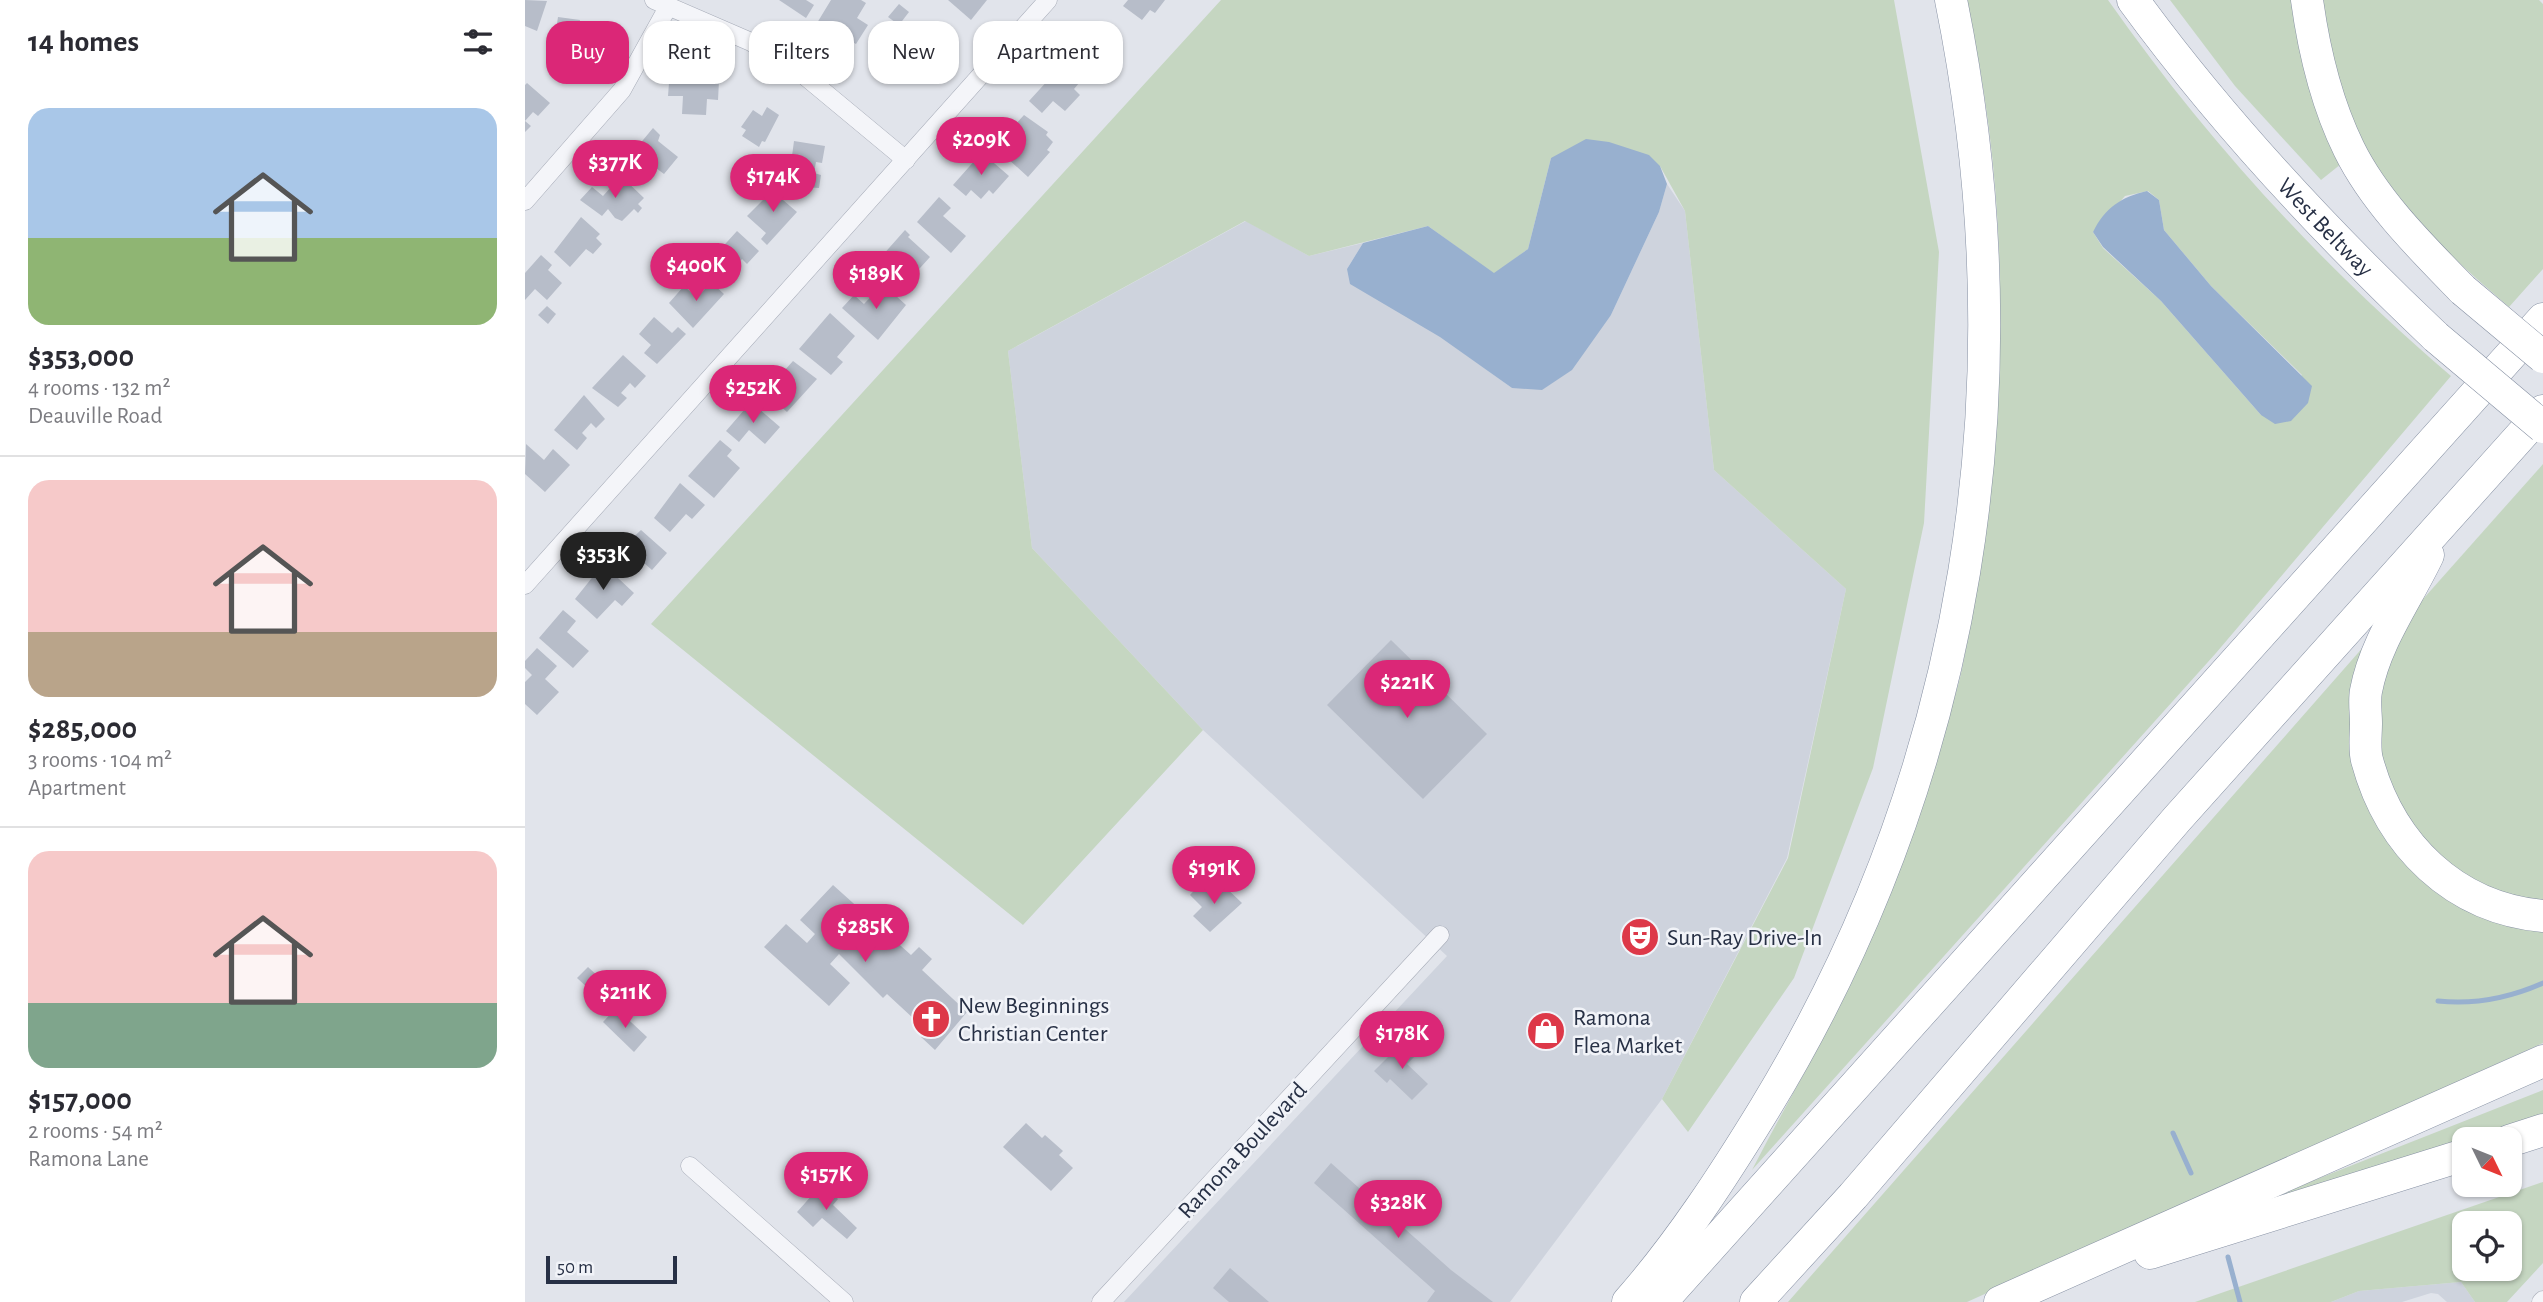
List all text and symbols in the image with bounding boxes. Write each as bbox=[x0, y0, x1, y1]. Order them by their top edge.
chip: Buy bbox=[546, 21, 629, 84]
chip: Rent bbox=[643, 21, 735, 84]
chip: Filters bbox=[749, 21, 854, 84]
chip: New bbox=[868, 21, 959, 84]
chip: Apartment bbox=[973, 21, 1123, 84]
icon: filters bbox=[459, 23, 497, 61]
text: 14 homes bbox=[28, 27, 139, 57]
pin: $209K bbox=[932, 118, 1030, 177]
text: $209K bbox=[952, 128, 1010, 151]
pin: $377K bbox=[566, 140, 664, 200]
text: $377K bbox=[588, 151, 642, 174]
icon: home bbox=[200, 154, 326, 280]
pin: $174K bbox=[724, 154, 822, 214]
text: $174K bbox=[746, 165, 800, 188]
street label: West Beltway bbox=[2273, 174, 2377, 282]
pin: $400K bbox=[647, 244, 745, 303]
pin: $189K bbox=[827, 252, 925, 311]
text: $400K bbox=[666, 254, 726, 277]
text: $189K bbox=[849, 262, 903, 285]
text: $353,000 bbox=[28, 342, 134, 372]
pin: $252K bbox=[704, 366, 802, 425]
text: $252K bbox=[725, 376, 781, 399]
text: 4 rooms · 132 m² bbox=[28, 377, 170, 400]
text: Deauville Road bbox=[28, 405, 162, 428]
icon: home bbox=[200, 526, 326, 652]
pin: $353K bbox=[554, 532, 652, 592]
text: $353K bbox=[576, 543, 630, 566]
pin: $221K bbox=[1358, 660, 1456, 720]
text: $221K bbox=[1380, 671, 1434, 694]
text: $285,000 bbox=[28, 714, 137, 744]
text: 3 rooms · 104 m² bbox=[28, 749, 172, 772]
text: Apartment bbox=[28, 777, 126, 800]
pin: $191K bbox=[1165, 846, 1263, 906]
text: $191K bbox=[1188, 857, 1240, 880]
icon: home bbox=[200, 897, 326, 1023]
pin: $285K bbox=[816, 904, 914, 964]
text: $285K bbox=[837, 915, 893, 938]
theatre icon: Sun-Ray Drive-In bbox=[1619, 916, 1661, 958]
place label: Sun-Ray Drive-In bbox=[1667, 926, 1822, 950]
pin: $211K bbox=[576, 970, 674, 1030]
text: $211K bbox=[599, 981, 651, 1004]
place label: New Beginnings Christian Center bbox=[958, 994, 1109, 1046]
church icon: New Beginnings Christian Center bbox=[910, 998, 952, 1040]
place label: Ramona Flea Market bbox=[1573, 1006, 1682, 1058]
shop icon: Ramona Flea Market bbox=[1525, 1010, 1567, 1052]
pin: $178K bbox=[1353, 1012, 1451, 1071]
text: $178K bbox=[1375, 1022, 1429, 1045]
street label: Ramona Boulevard bbox=[1174, 1078, 1312, 1223]
text: $157,000 bbox=[28, 1085, 132, 1115]
text: 2 rooms · 54 m² bbox=[28, 1120, 163, 1143]
north arrow bbox=[2452, 1127, 2522, 1197]
map controls bbox=[2452, 1127, 2522, 1281]
text: Ramona Lane bbox=[28, 1148, 149, 1171]
pin: $157K bbox=[777, 1152, 875, 1212]
text: $157K bbox=[800, 1163, 852, 1186]
pin: $328K bbox=[1349, 1180, 1447, 1240]
text: $328K bbox=[1370, 1191, 1426, 1214]
button: locate bbox=[2452, 1211, 2522, 1281]
scale bar bbox=[546, 1253, 677, 1285]
text: 50 m bbox=[557, 1258, 593, 1277]

